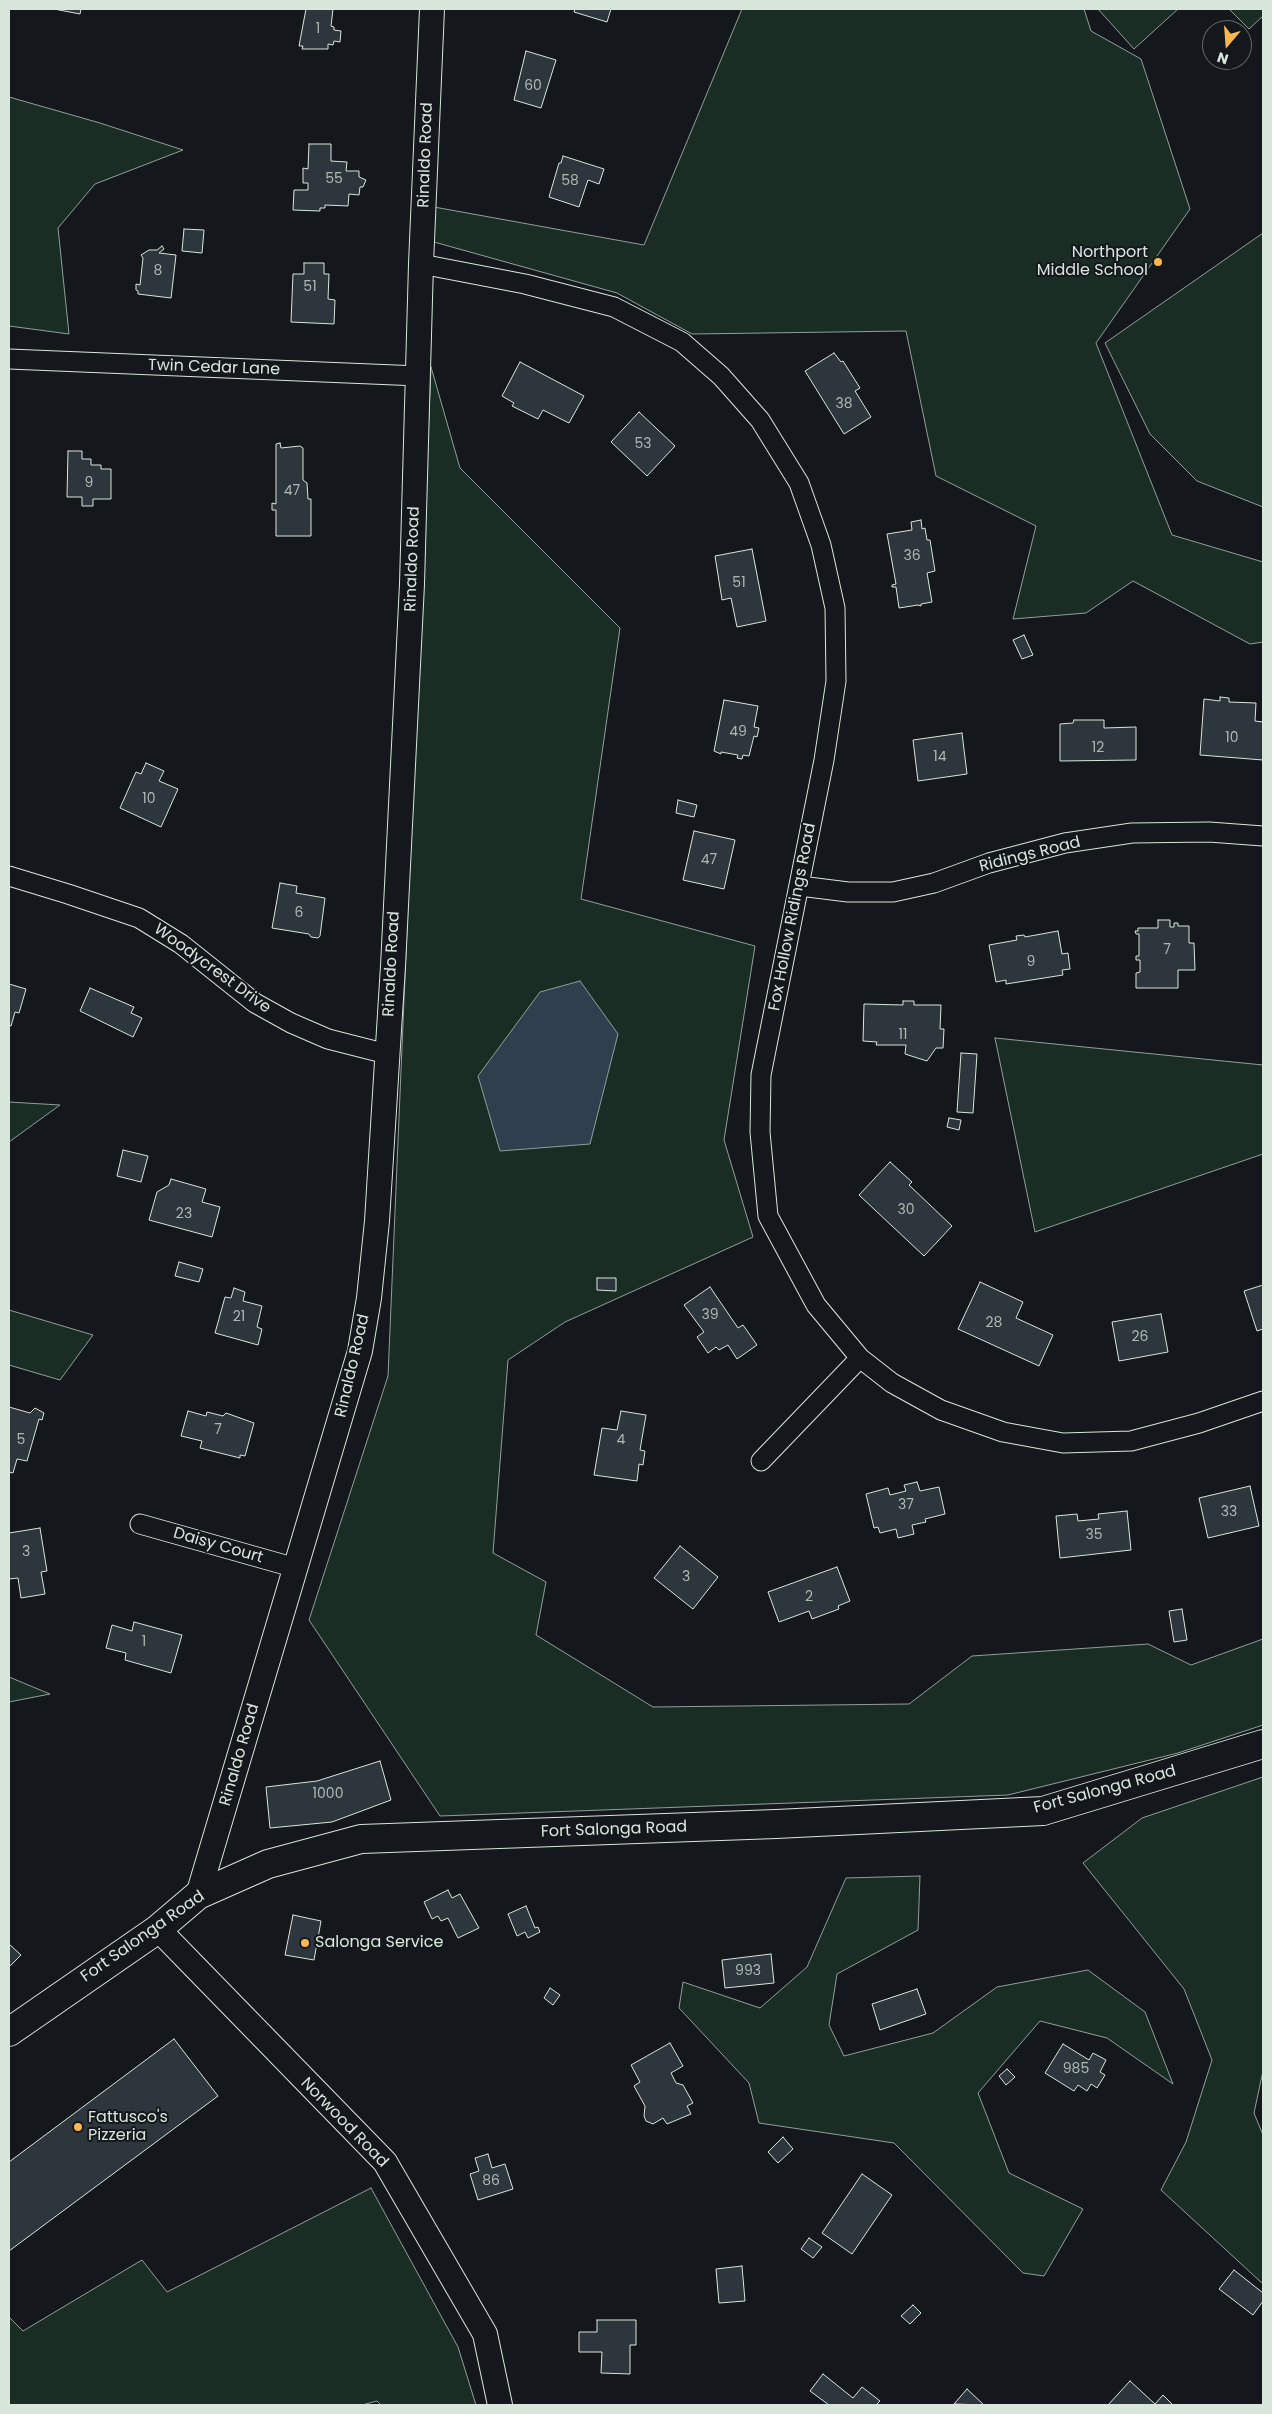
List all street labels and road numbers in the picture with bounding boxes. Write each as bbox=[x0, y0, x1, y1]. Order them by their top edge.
street label: Rinaldo Road bbox=[415, 102, 437, 208]
street label: Twin Cedar Lane bbox=[148, 356, 280, 380]
street label: Rinaldo Road bbox=[402, 506, 424, 612]
street label: Fox Hollow Ridings Road bbox=[765, 822, 821, 1012]
street label: Ridings Road bbox=[977, 833, 1083, 877]
street label: Rinaldo Road bbox=[380, 911, 404, 1017]
street label: Woodycrest Drive bbox=[150, 920, 274, 1018]
street label: Rinaldo Road bbox=[332, 1312, 374, 1420]
street label: Daisy Court bbox=[171, 1524, 265, 1568]
street label: Rinaldo Road bbox=[216, 1702, 264, 1808]
street label: Fort Salonga Road bbox=[1032, 1762, 1178, 1818]
street label: Fort Salonga Road bbox=[540, 1818, 688, 1842]
street label: Fort Salonga Road bbox=[77, 1887, 209, 1987]
street label: Norwood Road bbox=[296, 2074, 392, 2172]

